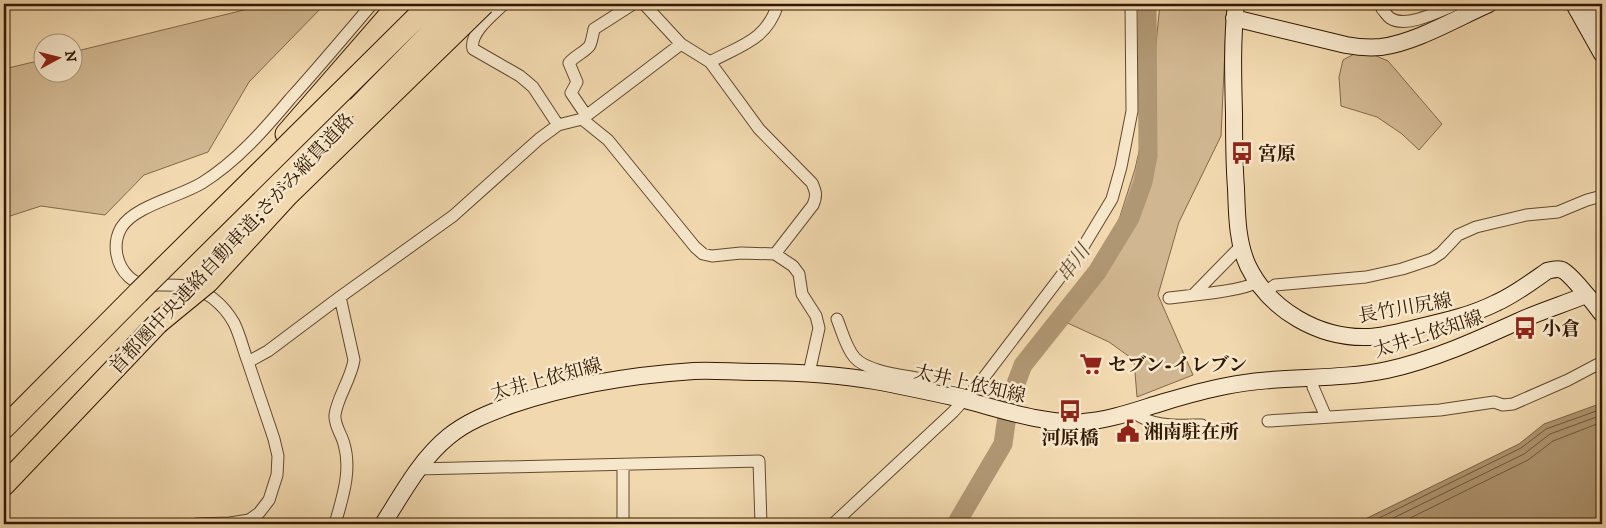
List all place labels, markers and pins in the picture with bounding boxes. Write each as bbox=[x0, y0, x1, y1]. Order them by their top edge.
bus stop icon: 宮原 bbox=[1229, 140, 1255, 166]
place label: 宮原 bbox=[1258, 143, 1296, 166]
bus stop icon: 小倉 bbox=[1512, 315, 1538, 341]
place label: 小倉 bbox=[1542, 318, 1580, 341]
supermarket icon: セブン-イレブン bbox=[1078, 351, 1104, 377]
place label: セブン-イレブン bbox=[1108, 354, 1247, 377]
bus stop icon: 河原橋 bbox=[1057, 398, 1083, 424]
public building icon: 湘南駐在所 bbox=[1115, 418, 1141, 444]
place label: 湘南駐在所 bbox=[1144, 421, 1239, 444]
place label: 河原橋 bbox=[1041, 427, 1099, 450]

